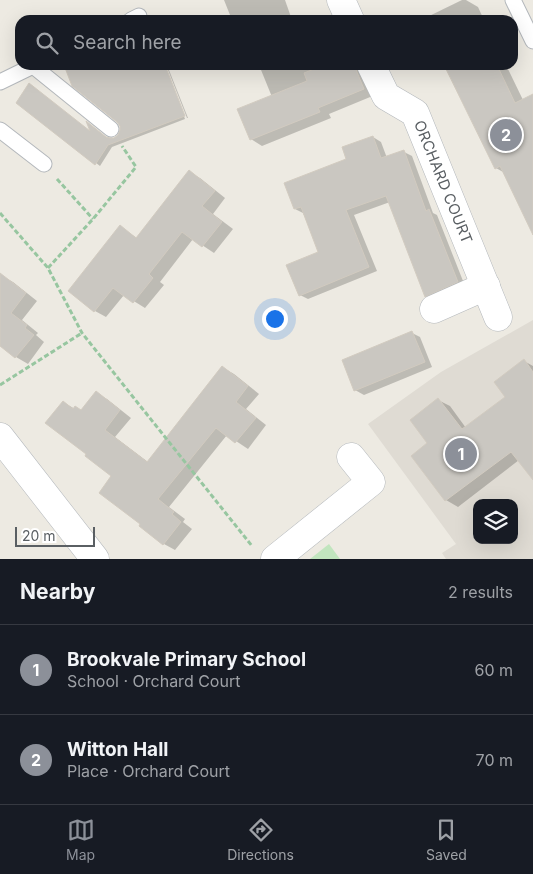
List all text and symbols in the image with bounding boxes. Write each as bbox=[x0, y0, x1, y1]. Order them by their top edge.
search box bbox=[15, 15, 518, 70]
icon: search bbox=[33, 29, 61, 57]
text: Search here bbox=[73, 31, 182, 54]
pin: 2 bbox=[490, 116, 522, 154]
street label: ORCHARD COURT bbox=[410, 117, 477, 246]
your location bbox=[262, 306, 288, 332]
pin: 1 bbox=[445, 435, 477, 473]
map controls bbox=[473, 499, 518, 544]
button: layers bbox=[473, 499, 518, 544]
scale bar bbox=[15, 524, 95, 547]
text: 20 m bbox=[22, 527, 56, 544]
text: Nearby bbox=[20, 579, 95, 604]
text: 2 results bbox=[448, 582, 513, 602]
text: Brookvale Primary School bbox=[67, 648, 306, 671]
text: 1 bbox=[33, 660, 39, 680]
text: 60 m bbox=[474, 660, 513, 680]
text: School · Orchard Court bbox=[67, 671, 240, 691]
text: Witton Hall bbox=[67, 738, 168, 761]
text: 2 bbox=[31, 750, 41, 770]
text: 70 m bbox=[476, 750, 513, 770]
text: Place · Orchard Court bbox=[67, 761, 230, 781]
tab: Map bbox=[66, 816, 95, 863]
tab: Directions bbox=[227, 816, 294, 863]
tab: Saved bbox=[426, 816, 467, 863]

